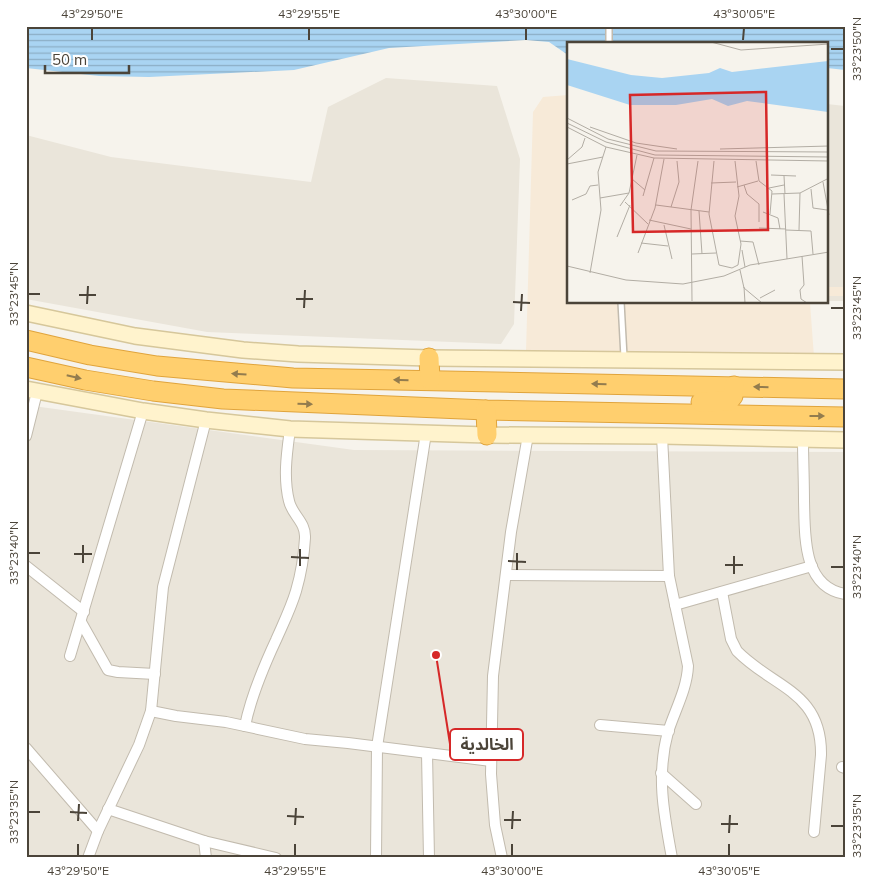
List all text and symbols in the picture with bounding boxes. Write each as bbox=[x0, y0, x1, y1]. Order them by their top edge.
text: 43°29'50"E bbox=[61, 6, 123, 21]
text: 43°29'55"E bbox=[278, 6, 340, 21]
text: 43°30'00"E bbox=[495, 6, 557, 21]
text: 43°30'05"E bbox=[713, 6, 775, 21]
text: 33°23'50"N bbox=[849, 17, 864, 81]
scale bar bbox=[45, 42, 129, 74]
inset map bbox=[567, 42, 828, 304]
text: 50 m bbox=[52, 50, 87, 69]
text: 33°23'45"N bbox=[6, 262, 21, 326]
text: 33°23'45"N bbox=[849, 276, 864, 340]
one-way arrow bbox=[230, 370, 246, 378]
one-way arrow bbox=[66, 373, 81, 381]
one-way arrow bbox=[393, 376, 409, 384]
one-way arrow bbox=[590, 379, 606, 387]
one-way arrow bbox=[753, 383, 769, 391]
one-way arrow bbox=[297, 400, 313, 408]
one-way arrow bbox=[809, 413, 825, 421]
text: 33°23'40"N bbox=[6, 521, 21, 585]
text: 33°23'40"N bbox=[849, 535, 864, 599]
callout: الخالدية bbox=[450, 729, 523, 760]
text: الخالدية bbox=[460, 734, 514, 754]
text: 33°23'35"N bbox=[6, 780, 21, 844]
text: 33°23'35"N bbox=[849, 794, 864, 858]
text: 43°29'50"E bbox=[47, 863, 109, 878]
text: 43°29'55"E bbox=[264, 863, 326, 878]
text: 43°30'00"E bbox=[481, 863, 543, 878]
text: 43°30'05"E bbox=[698, 863, 760, 878]

